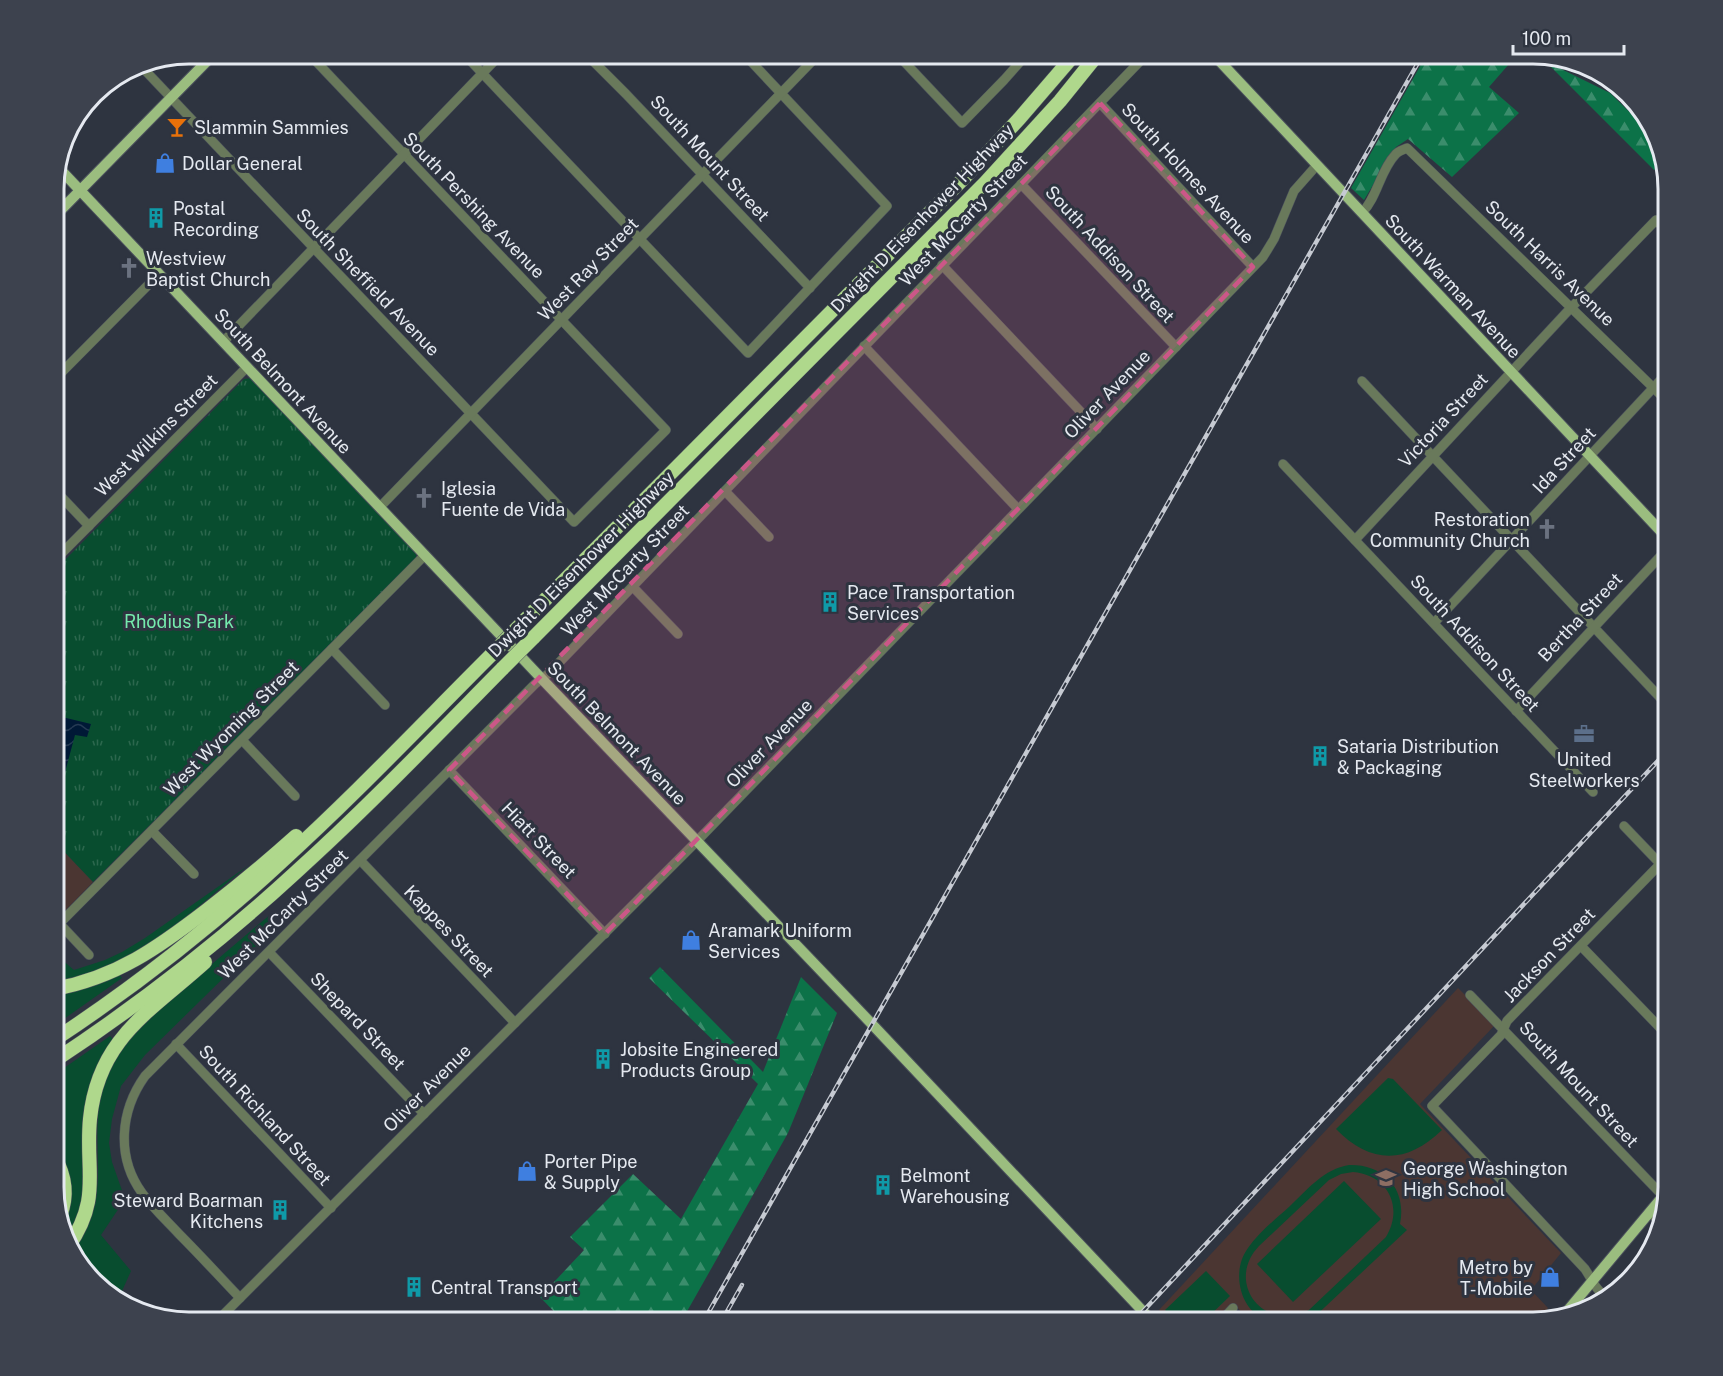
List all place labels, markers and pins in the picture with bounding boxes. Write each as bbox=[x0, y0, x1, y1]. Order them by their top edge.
bar icon: Slammin Sammies bbox=[165, 115, 189, 139]
place label: Slammin Sammies bbox=[194, 117, 349, 138]
shop icon: Dollar General bbox=[153, 151, 177, 175]
place label: Dollar General bbox=[182, 153, 303, 174]
place label: Postal Recording bbox=[173, 198, 259, 240]
building icon: Postal Recording bbox=[144, 206, 168, 230]
place label: Westview Baptist Church bbox=[146, 248, 270, 290]
church icon: Westview Baptist Church bbox=[117, 256, 141, 280]
place label: Iglesia Fuente de Vida bbox=[441, 478, 565, 520]
church icon: Iglesia Fuente de Vida bbox=[412, 486, 436, 510]
place label: Restoration Community Church bbox=[1370, 509, 1530, 551]
church icon: Restoration Community Church bbox=[1535, 517, 1559, 541]
place label: Pace Transportation Services bbox=[847, 582, 1015, 624]
building icon: Pace Transportation Services bbox=[818, 590, 842, 614]
office icon: United Steelworkers bbox=[1572, 722, 1596, 746]
place label: Sataria Distribution & Packaging bbox=[1337, 736, 1499, 778]
building icon: Sataria Distribution & Packaging bbox=[1308, 744, 1332, 768]
place label: United Steelworkers bbox=[1529, 749, 1640, 791]
place label: Aramark Uniform Services bbox=[708, 920, 852, 962]
shop icon: Aramark Uniform Services bbox=[679, 928, 703, 952]
place label: Jobsite Engineered Products Group bbox=[620, 1039, 778, 1081]
building icon: Jobsite Engineered Products Group bbox=[591, 1047, 615, 1071]
place label: Porter Pipe & Supply bbox=[544, 1151, 638, 1193]
place label: George Washington High School bbox=[1403, 1158, 1568, 1200]
shop icon: Porter Pipe & Supply bbox=[515, 1159, 539, 1183]
place label: Belmont Warehousing bbox=[900, 1165, 1010, 1207]
school or university icon: George Washington High School bbox=[1374, 1166, 1398, 1190]
building icon: Belmont Warehousing bbox=[871, 1173, 895, 1197]
place label: Steward Boarman Kitchens bbox=[114, 1190, 263, 1232]
building icon: Steward Boarman Kitchens bbox=[268, 1198, 292, 1222]
place label: Metro by T-Mobile bbox=[1459, 1257, 1533, 1299]
shop icon: Metro by T-Mobile bbox=[1538, 1265, 1562, 1289]
building icon: Central Transport bbox=[402, 1275, 426, 1299]
place label: Central Transport bbox=[431, 1277, 578, 1298]

